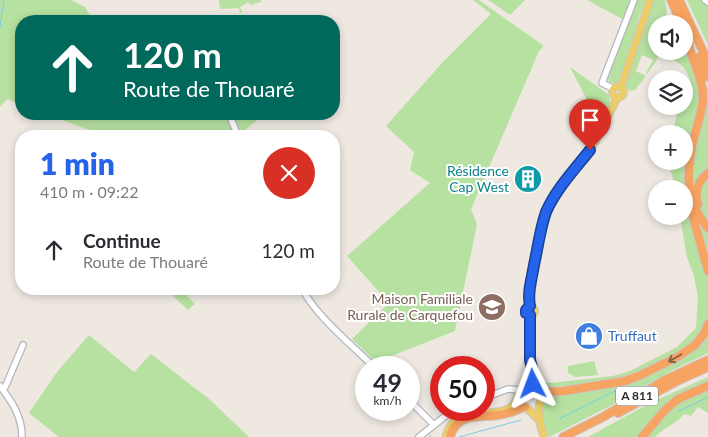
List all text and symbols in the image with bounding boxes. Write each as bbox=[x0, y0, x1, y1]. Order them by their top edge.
map controls bbox=[648, 15, 693, 225]
button: sound bbox=[648, 15, 693, 60]
text: 120 m bbox=[123, 33, 222, 75]
icon: ahead bbox=[40, 35, 105, 100]
button: layers bbox=[648, 70, 693, 115]
text: Route de Thouaré bbox=[123, 75, 295, 102]
pin bbox=[569, 99, 611, 150]
icon: arrive bbox=[576, 106, 604, 134]
button: + bbox=[648, 125, 693, 170]
text: 1 min bbox=[40, 145, 115, 181]
button: close bbox=[263, 147, 315, 199]
place label: Résidence Cap West bbox=[447, 162, 509, 195]
building icon: Résidence Cap West bbox=[513, 164, 543, 194]
button: − bbox=[648, 180, 693, 225]
text: 410 m · 09:22 bbox=[40, 182, 139, 201]
text: Continue bbox=[83, 229, 161, 252]
icon: ahead bbox=[40, 236, 68, 264]
text: 120 m bbox=[261, 239, 315, 262]
text: Route de Thouaré bbox=[83, 252, 208, 271]
place label: Maison Familiale Rurale de Carquefou bbox=[347, 290, 473, 323]
school or university icon: Maison Familiale Rurale de Carquefou bbox=[477, 292, 507, 322]
shop icon: Truffaut bbox=[574, 321, 604, 351]
place label: Truffaut bbox=[608, 327, 657, 344]
one-way arrow bbox=[667, 353, 682, 363]
speed limit sign: 50 bbox=[430, 356, 495, 421]
position arrow bbox=[506, 357, 558, 409]
text: 49 bbox=[373, 367, 402, 397]
road number: A 811 bbox=[616, 386, 658, 406]
text: km/h bbox=[373, 393, 402, 408]

